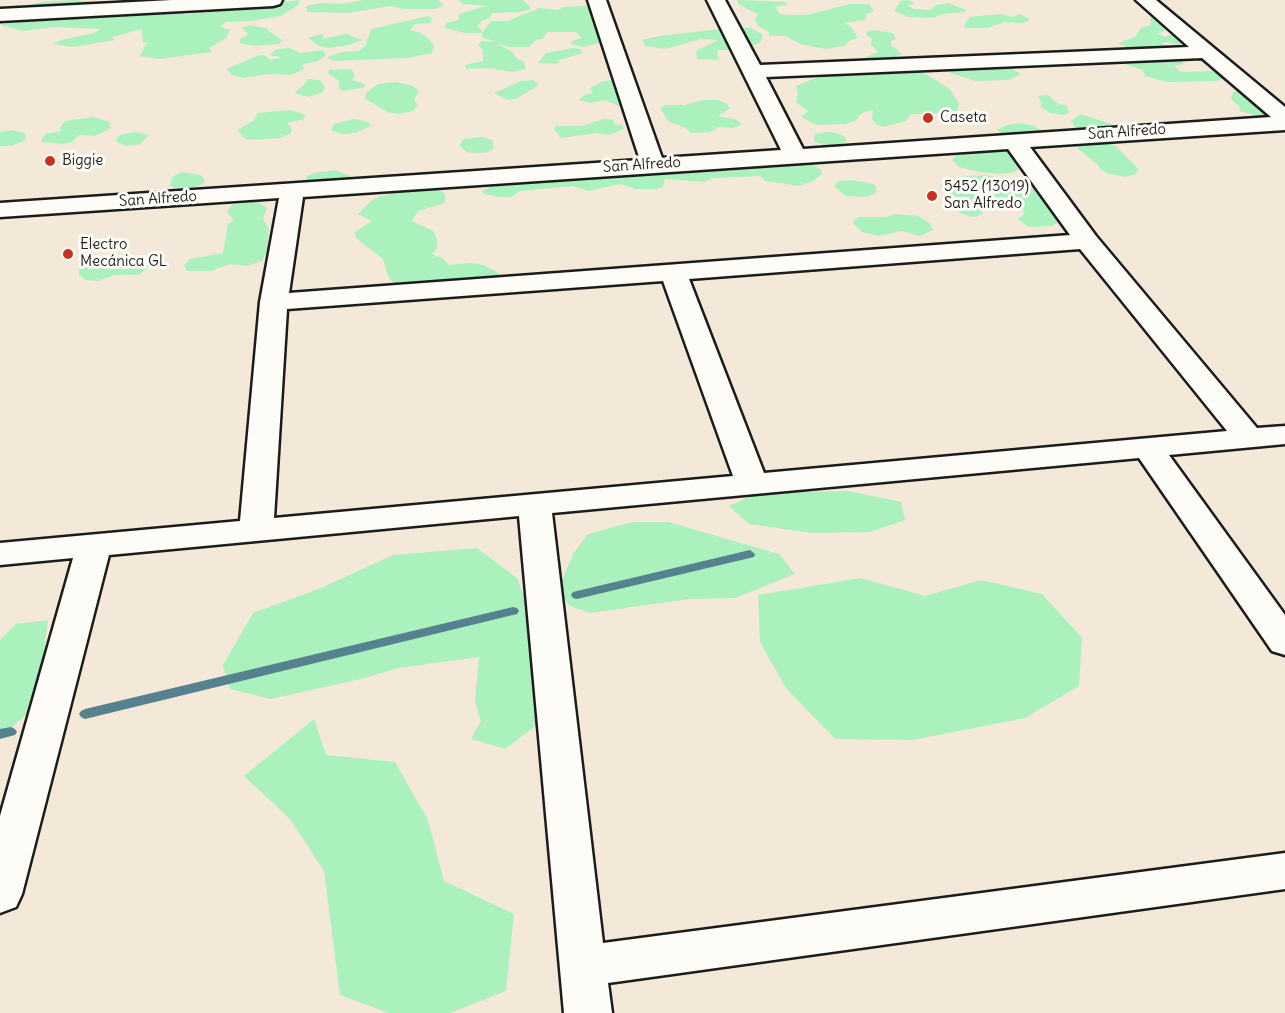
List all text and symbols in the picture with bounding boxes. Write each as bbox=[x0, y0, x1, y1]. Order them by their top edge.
place label: Caseta bbox=[940, 109, 987, 127]
marker: Caseta bbox=[921, 111, 935, 125]
street label: San Alfredo bbox=[1087, 120, 1167, 144]
place label: Biggie bbox=[62, 152, 103, 170]
street label: San Alfredo bbox=[602, 153, 682, 177]
marker: Biggie bbox=[43, 154, 57, 168]
place label: 5452 (13019) San Alfredo bbox=[944, 178, 1029, 213]
street label: San Alfredo bbox=[118, 187, 198, 211]
marker: 5452 (13019) San Alfredo bbox=[925, 189, 939, 203]
place label: Electro Mecánica GL bbox=[80, 236, 167, 271]
marker: Electro Mecánica GL bbox=[61, 247, 75, 261]

